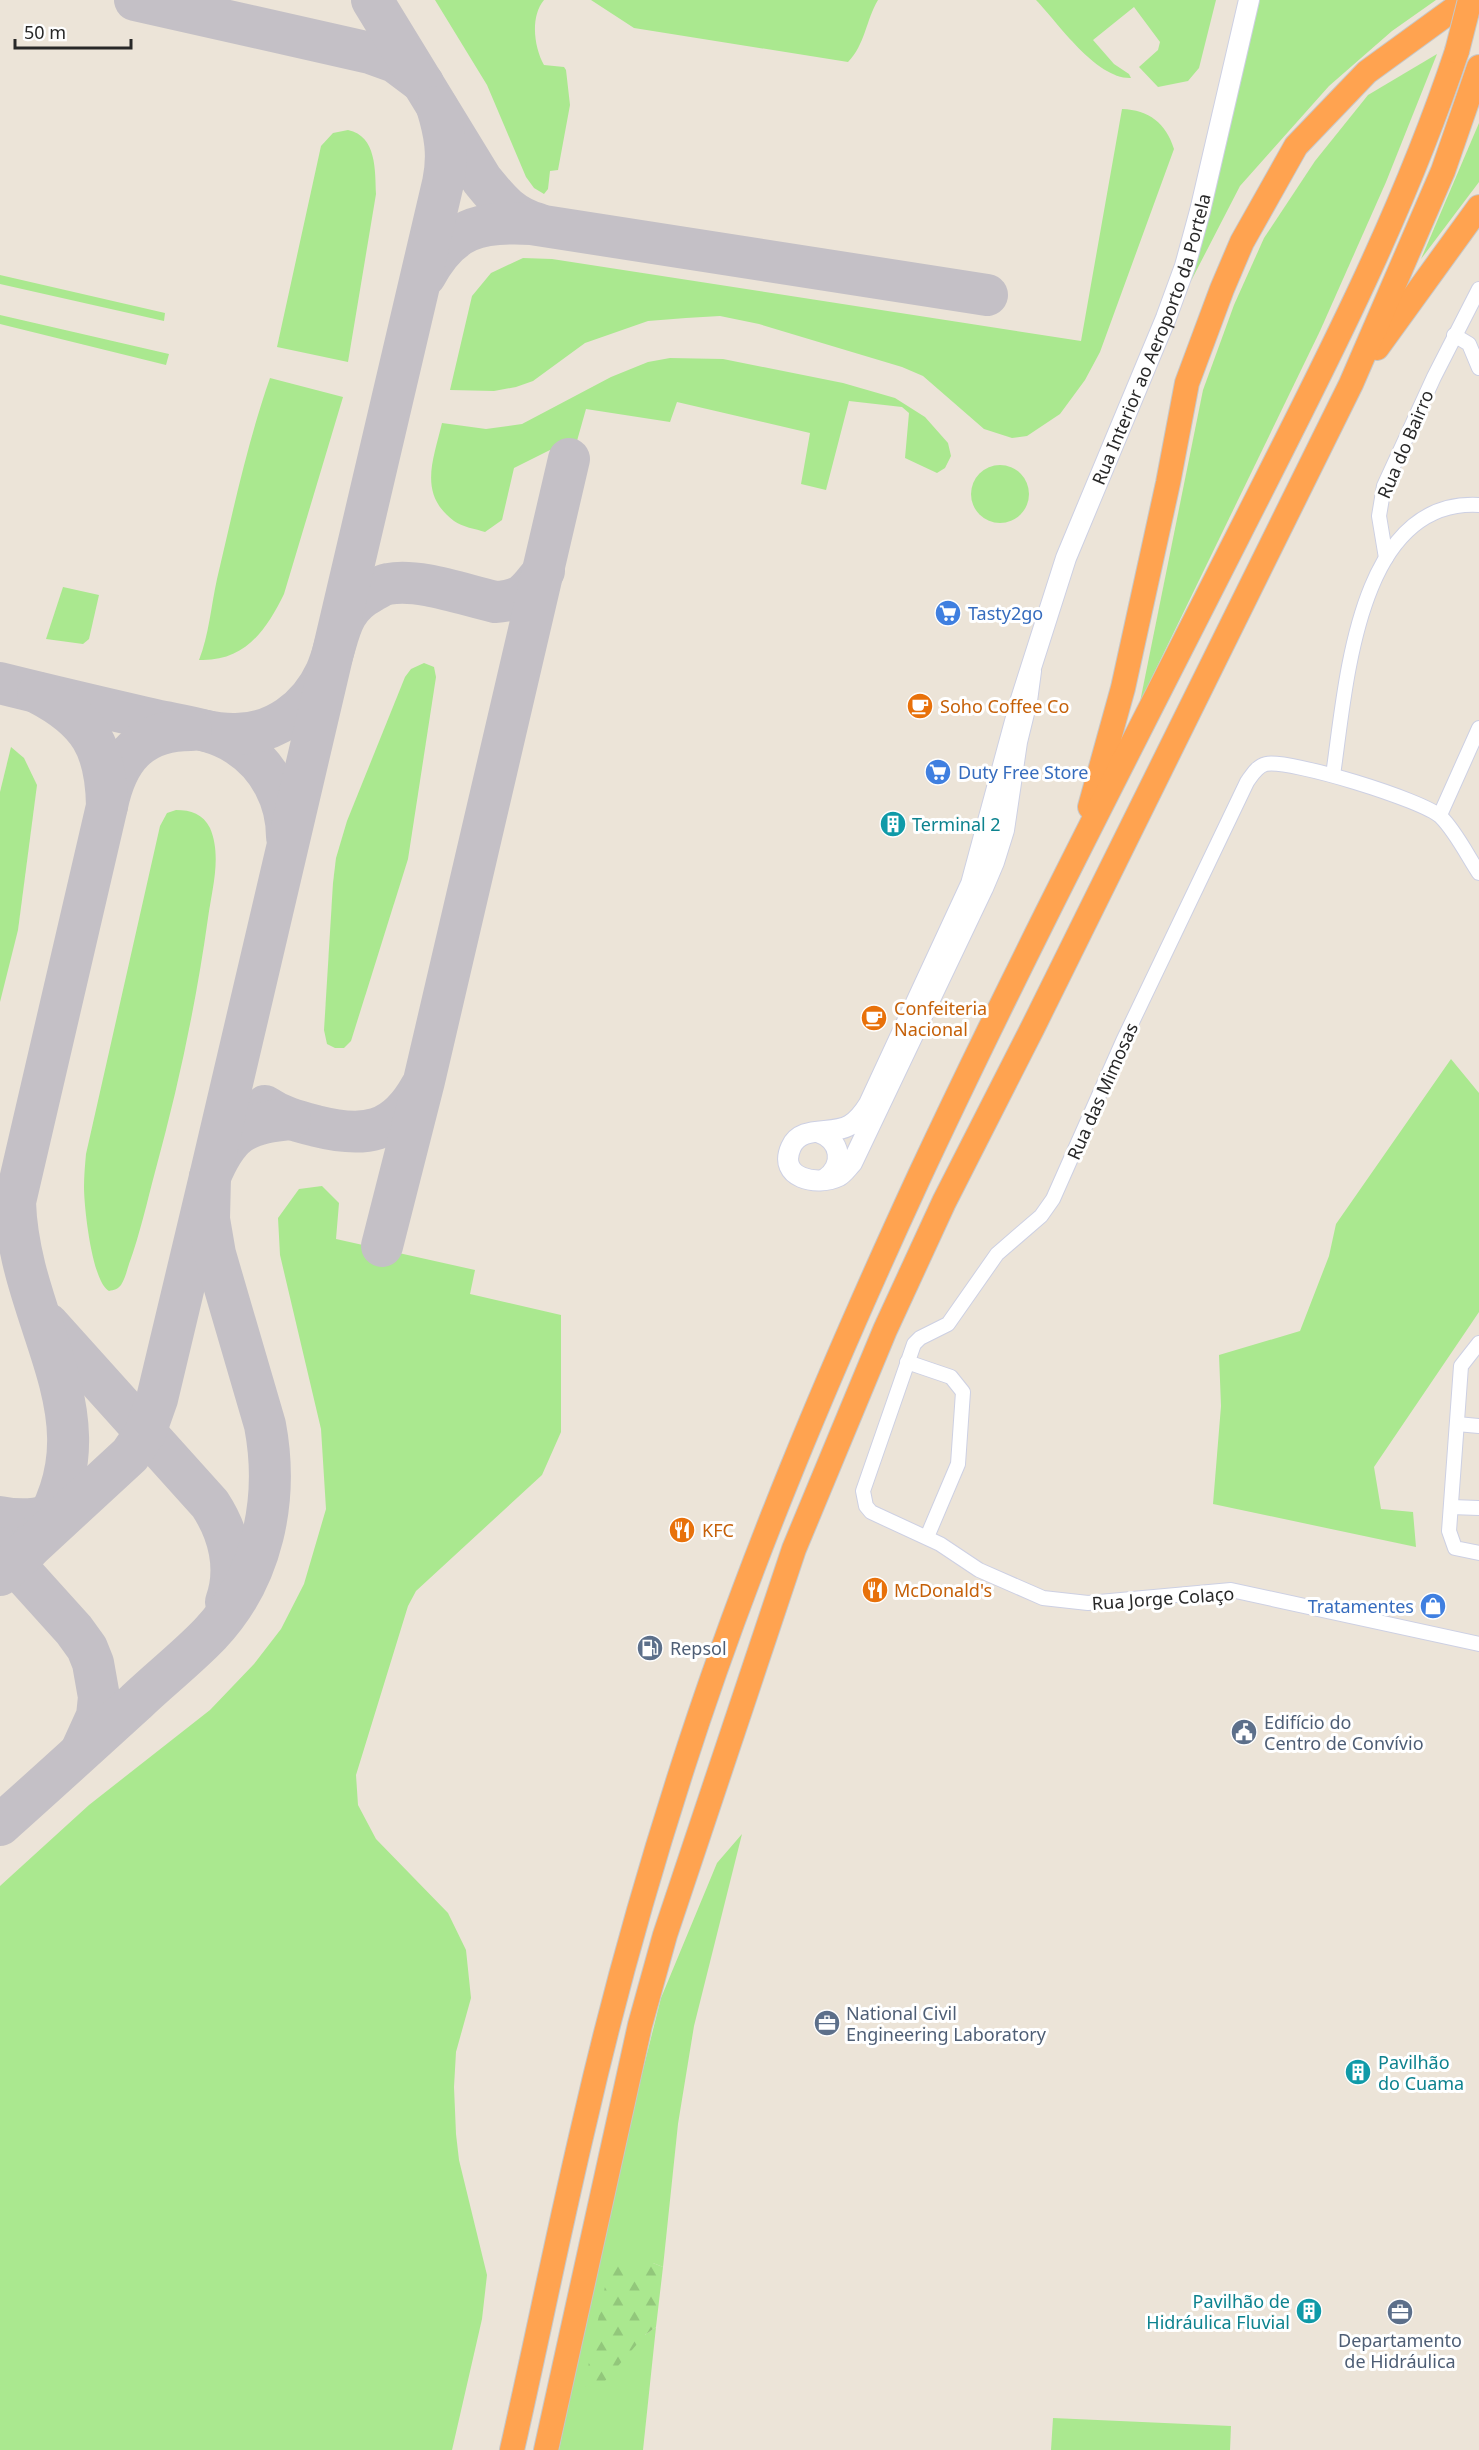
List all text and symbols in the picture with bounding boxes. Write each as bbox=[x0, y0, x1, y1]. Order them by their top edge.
scale bar bbox=[15, 12, 130, 50]
text: 50 m bbox=[24, 20, 66, 44]
street label: Rua Interior ao Aeroporto da Portela bbox=[1086, 191, 1216, 488]
street label: Rua do Bairro bbox=[1371, 386, 1439, 502]
supermarket icon: Tasty2go bbox=[933, 598, 963, 628]
place label: Tasty2go bbox=[968, 601, 1043, 625]
cafe icon: Soho Coffee Co bbox=[905, 691, 935, 721]
place label: Soho Coffee Co bbox=[940, 694, 1069, 718]
supermarket icon: Duty Free Store bbox=[923, 757, 953, 787]
place label: Duty Free Store bbox=[958, 760, 1089, 784]
building icon: Terminal 2 bbox=[878, 809, 908, 839]
place label: Terminal 2 bbox=[912, 812, 1001, 836]
place label: Confeiteria Nacional bbox=[894, 996, 987, 1041]
cafe icon: Confeiteria Nacional bbox=[859, 1003, 889, 1033]
street label: Rua das Mimosas bbox=[1061, 1019, 1143, 1163]
restaurant icon: KFC bbox=[667, 1515, 697, 1545]
place label: KFC bbox=[702, 1518, 734, 1542]
restaurant icon: McDonald's bbox=[860, 1575, 890, 1605]
place label: McDonald's bbox=[894, 1578, 992, 1602]
street label: Rua Jorge Colaço bbox=[1091, 1581, 1235, 1615]
shop icon: Tratamentes bbox=[1418, 1591, 1448, 1621]
place label: Tratamentes bbox=[1308, 1594, 1414, 1618]
fuel station icon: Repsol bbox=[635, 1633, 665, 1663]
place label: Repsol bbox=[670, 1636, 727, 1660]
place label: Edifício do Centro de Convívio bbox=[1264, 1710, 1424, 1755]
public building icon: Edifício do Centro de Convívio bbox=[1229, 1717, 1259, 1747]
place label: National Civil Engineering Laboratory bbox=[846, 2001, 1047, 2046]
office icon: National Civil Engineering Laboratory bbox=[812, 2008, 842, 2038]
place label: Pavilhão do Cuama bbox=[1378, 2050, 1464, 2095]
building icon: Pavilhão do Cuama bbox=[1343, 2057, 1373, 2087]
place label: Pavilhão de Hidráulica Fluvial bbox=[1146, 2289, 1290, 2334]
building icon: Pavilhão de Hidráulica Fluvial bbox=[1294, 2296, 1324, 2326]
office icon: Departamento de Hidráulica bbox=[1385, 2297, 1415, 2327]
place label: Departamento de Hidráulica bbox=[1338, 2328, 1462, 2373]

